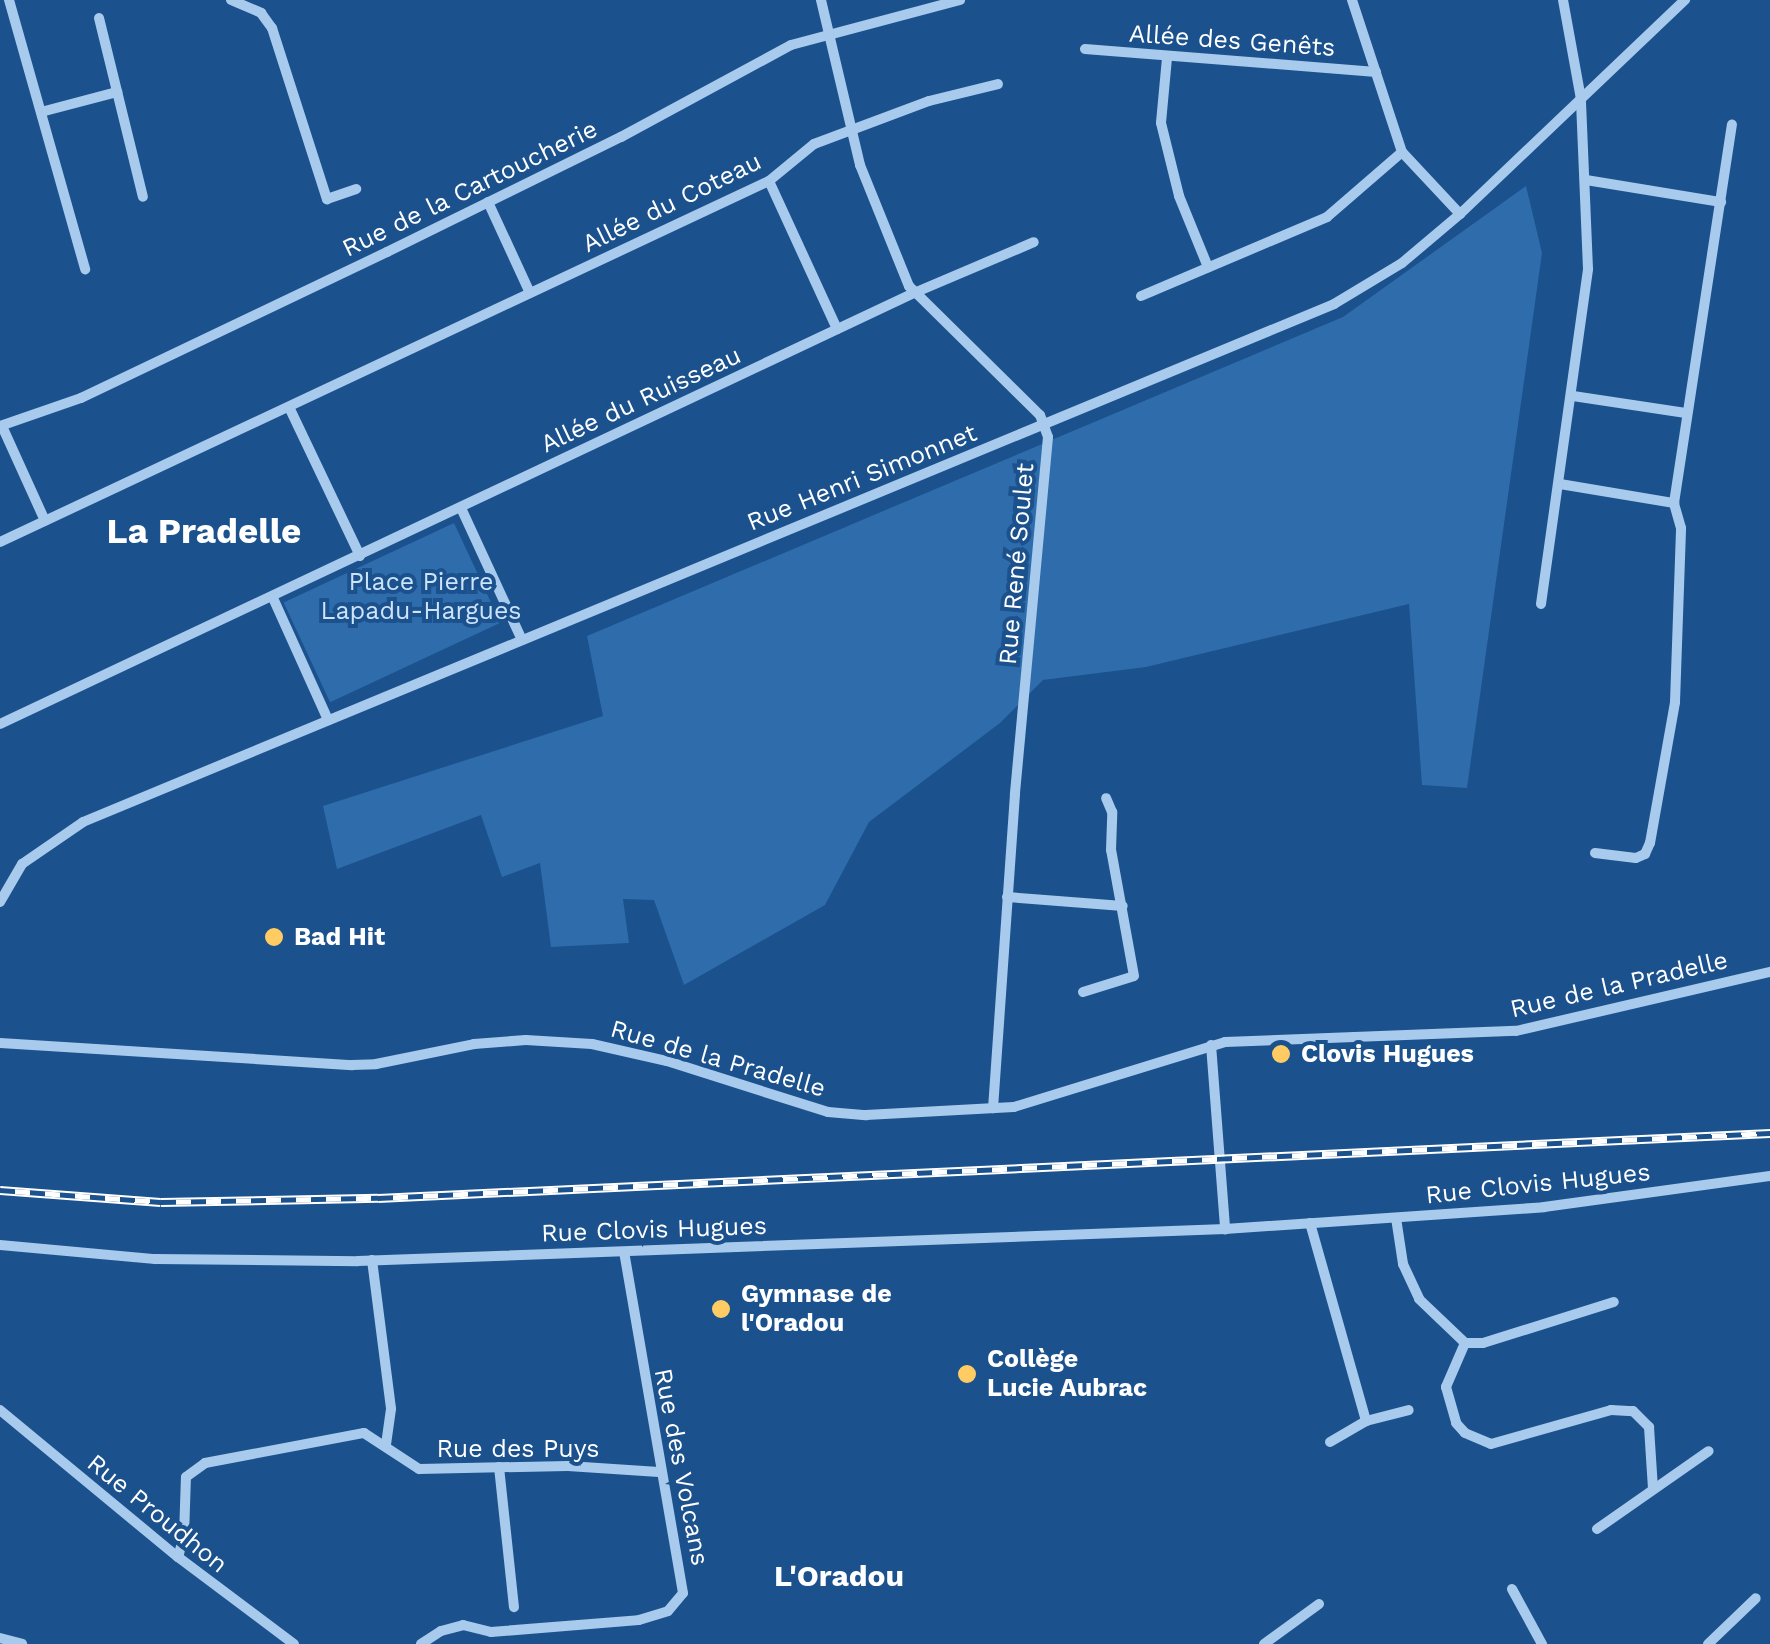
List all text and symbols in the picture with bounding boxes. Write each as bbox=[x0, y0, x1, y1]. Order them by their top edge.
street label: Allée des Genêts bbox=[1128, 19, 1336, 63]
street label: Rue de la Cartoucherie bbox=[337, 114, 603, 264]
street label: Allée du Coteau bbox=[578, 147, 766, 259]
street label: Allée du Ruisseau bbox=[536, 340, 746, 460]
street label: Rue Henri Simonnet bbox=[743, 418, 981, 538]
street label: Rue René Soulet bbox=[993, 462, 1041, 666]
district label: La Pradelle bbox=[106, 510, 302, 552]
park label: Place Pierre Lapadu-Hargues bbox=[320, 568, 522, 627]
place label: Bad Hit bbox=[294, 922, 385, 952]
marker: Bad Hit bbox=[263, 926, 285, 948]
street label: Rue de la Pradelle bbox=[1507, 945, 1731, 1025]
street label: Rue de la Pradelle bbox=[607, 1014, 829, 1104]
place label: Clovis Hugues bbox=[1301, 1039, 1474, 1069]
marker: Clovis Hugues bbox=[1270, 1043, 1292, 1065]
street label: Rue Clovis Hugues bbox=[1424, 1157, 1652, 1211]
street label: Rue Clovis Hugues bbox=[541, 1211, 767, 1249]
place label: Gymnase de l'Oradou bbox=[741, 1280, 892, 1339]
marker: Gymnase de l'Oradou bbox=[710, 1298, 732, 1320]
place label: Collège Lucie Aubrac bbox=[987, 1345, 1148, 1404]
marker: Collège Lucie Aubrac bbox=[956, 1363, 978, 1385]
street label: Rue des Volcans bbox=[647, 1365, 715, 1569]
street label: Rue des Puys bbox=[437, 1434, 599, 1464]
street label: Rue Proudhon bbox=[81, 1448, 233, 1580]
district label: L'Oradou bbox=[774, 1558, 904, 1594]

